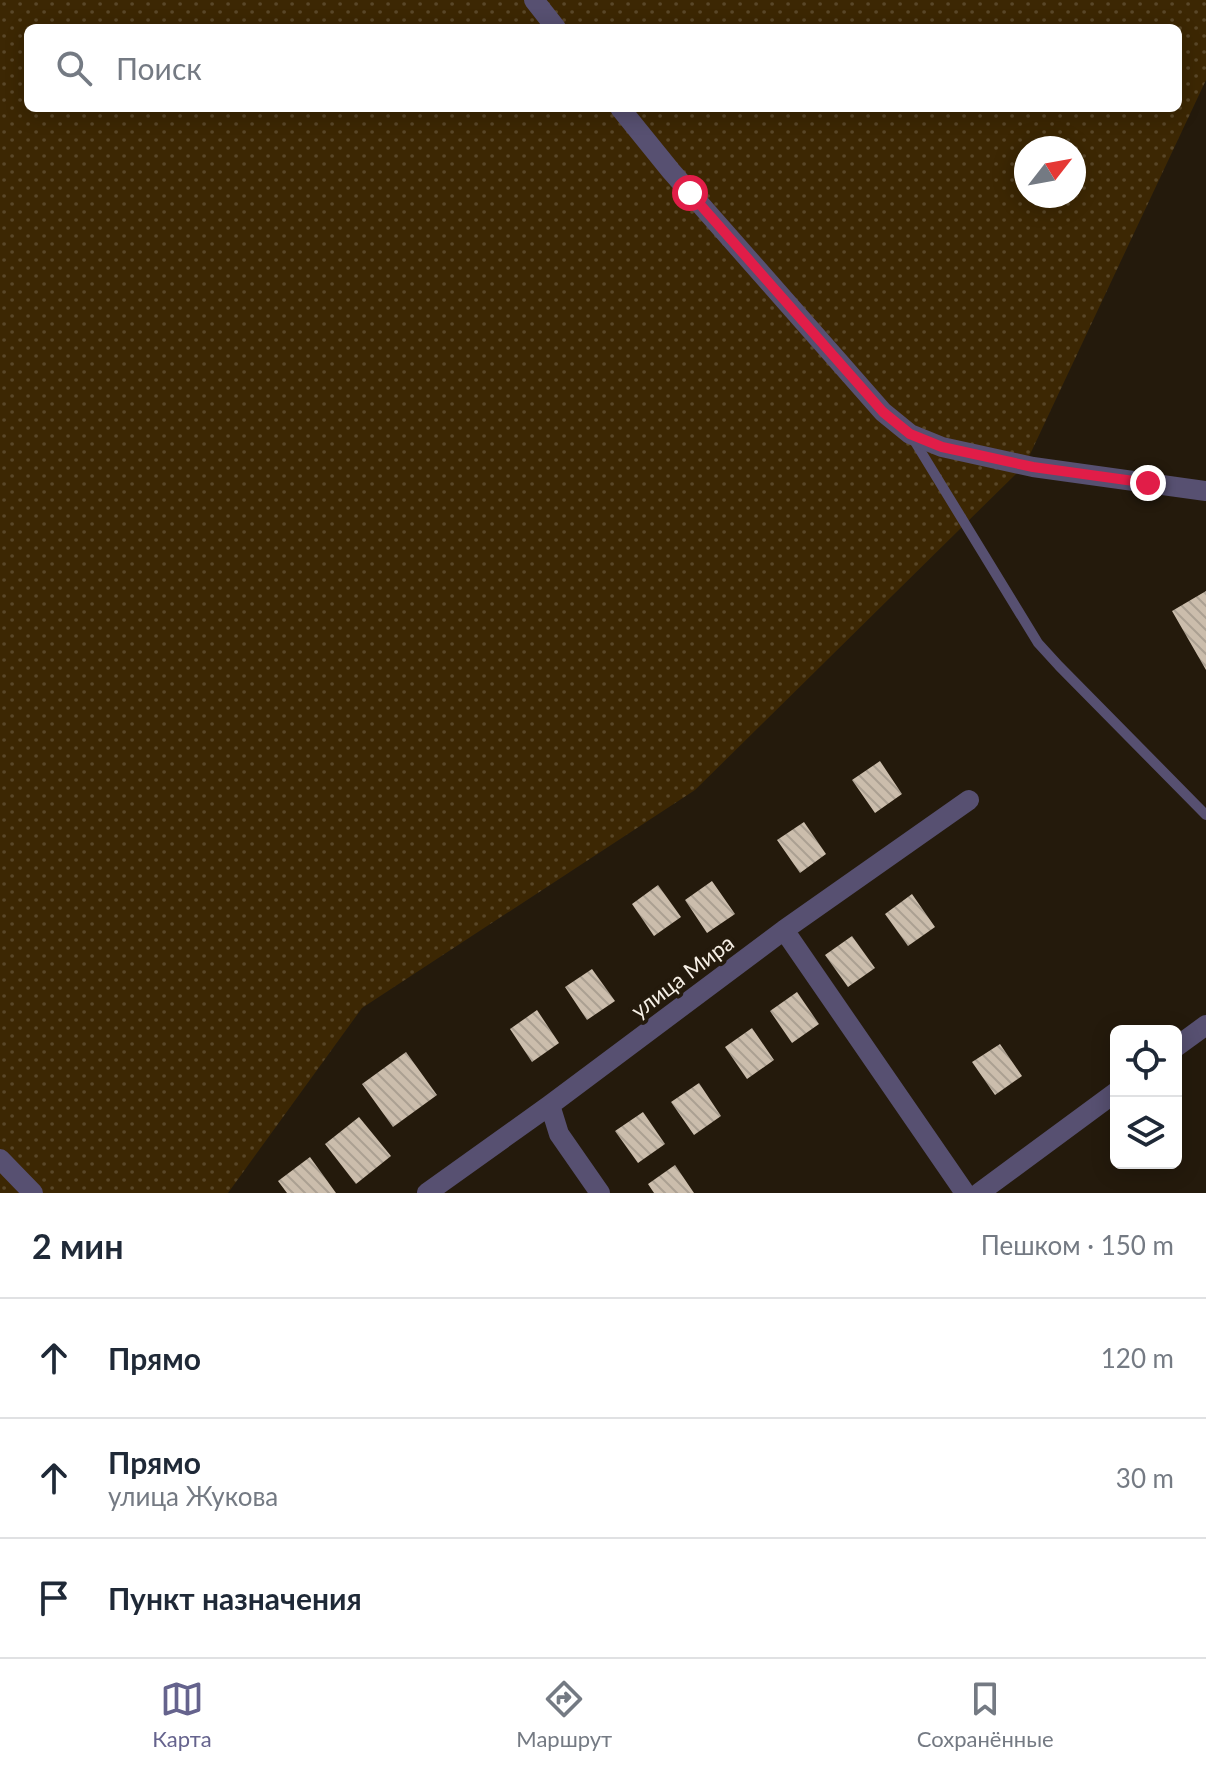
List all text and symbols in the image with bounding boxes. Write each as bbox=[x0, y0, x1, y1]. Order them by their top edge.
search box bbox=[24, 24, 1182, 112]
icon: search bbox=[52, 46, 96, 90]
text: Поиск bbox=[116, 50, 202, 86]
north arrow bbox=[1014, 136, 1086, 208]
route start bbox=[672, 175, 708, 211]
route end bbox=[1130, 465, 1166, 501]
street label: улица Мира bbox=[625, 929, 739, 1023]
map controls bbox=[1110, 1025, 1182, 1169]
button: locate bbox=[1110, 1025, 1182, 1097]
button: layers bbox=[1110, 1097, 1182, 1169]
text: 2 мин bbox=[32, 1225, 124, 1266]
text: Пешком · 150 m bbox=[981, 1229, 1174, 1261]
icon: ahead bbox=[32, 1336, 76, 1380]
text: Прямо bbox=[108, 1340, 201, 1376]
text: 120 m bbox=[1101, 1342, 1174, 1374]
text: Прямо bbox=[108, 1444, 201, 1480]
icon: ahead bbox=[32, 1456, 76, 1500]
text: 30 m bbox=[1116, 1462, 1174, 1494]
text: улица Жукова bbox=[108, 1480, 278, 1512]
icon: arrive bbox=[32, 1576, 76, 1620]
text: Пункт назначения bbox=[108, 1580, 362, 1616]
tab: Карта bbox=[152, 1677, 212, 1752]
tab: Маршрут bbox=[516, 1677, 612, 1752]
tab: Сохранённые bbox=[917, 1677, 1054, 1752]

